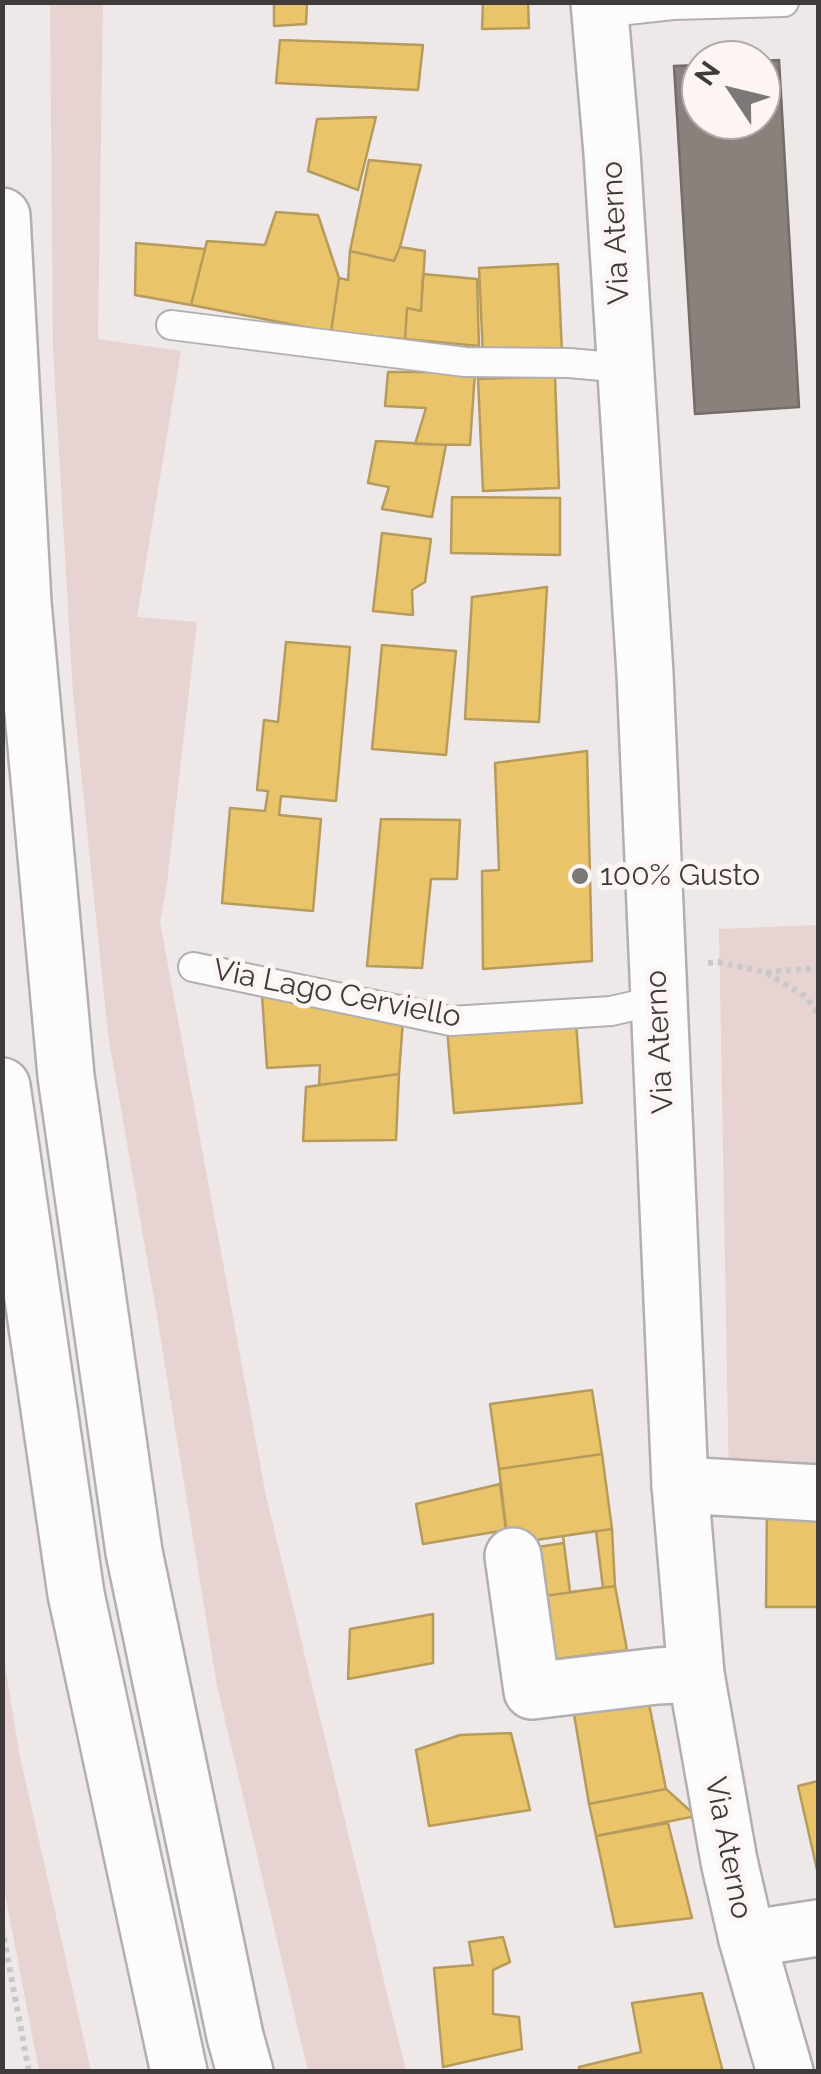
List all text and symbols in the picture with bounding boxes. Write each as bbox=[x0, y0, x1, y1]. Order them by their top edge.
north arrow bbox=[681, 40, 781, 140]
text: N bbox=[688, 55, 727, 92]
street label: Via Aterno bbox=[594, 160, 638, 306]
place label: 100% Gusto bbox=[600, 858, 760, 894]
marker: 100% Gusto bbox=[569, 865, 591, 887]
street label: Via Lago Cerviello bbox=[210, 952, 464, 1036]
street label: Via Aterno bbox=[638, 969, 682, 1115]
street label: Via Aterno bbox=[697, 1774, 759, 1922]

